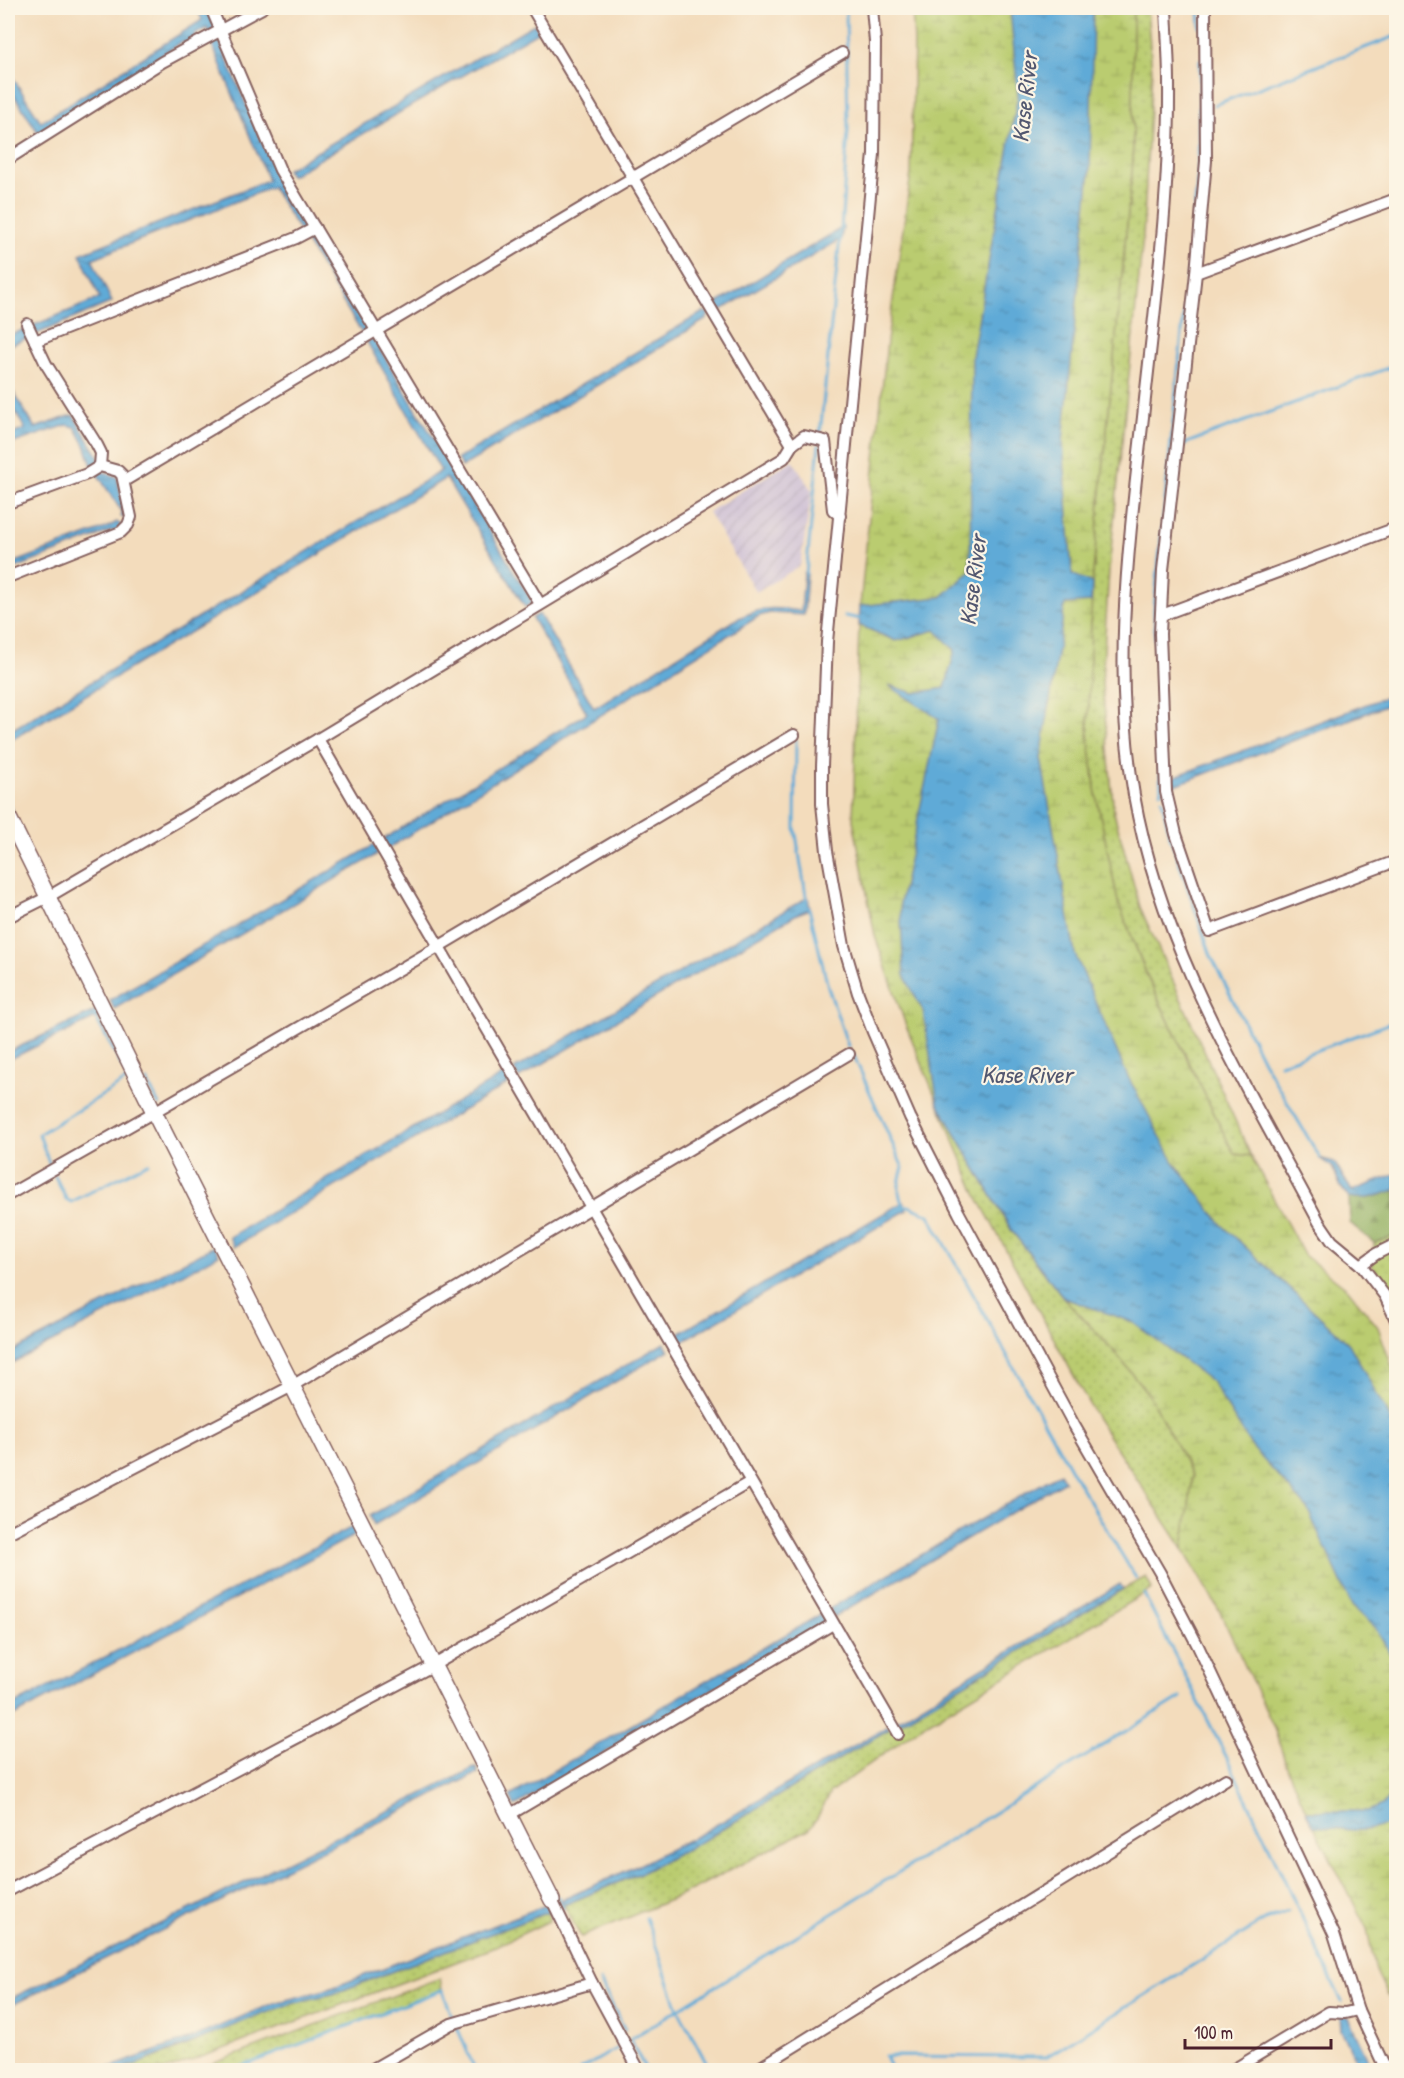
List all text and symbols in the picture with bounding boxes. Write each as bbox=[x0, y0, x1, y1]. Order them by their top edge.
water label: Kase River bbox=[1003, 47, 1045, 144]
water label: Kase River bbox=[951, 530, 994, 627]
water label: Kase River bbox=[982, 1058, 1075, 1090]
scale bar bbox=[1185, 2012, 1330, 2050]
text: 100 m bbox=[1194, 2020, 1233, 2045]

